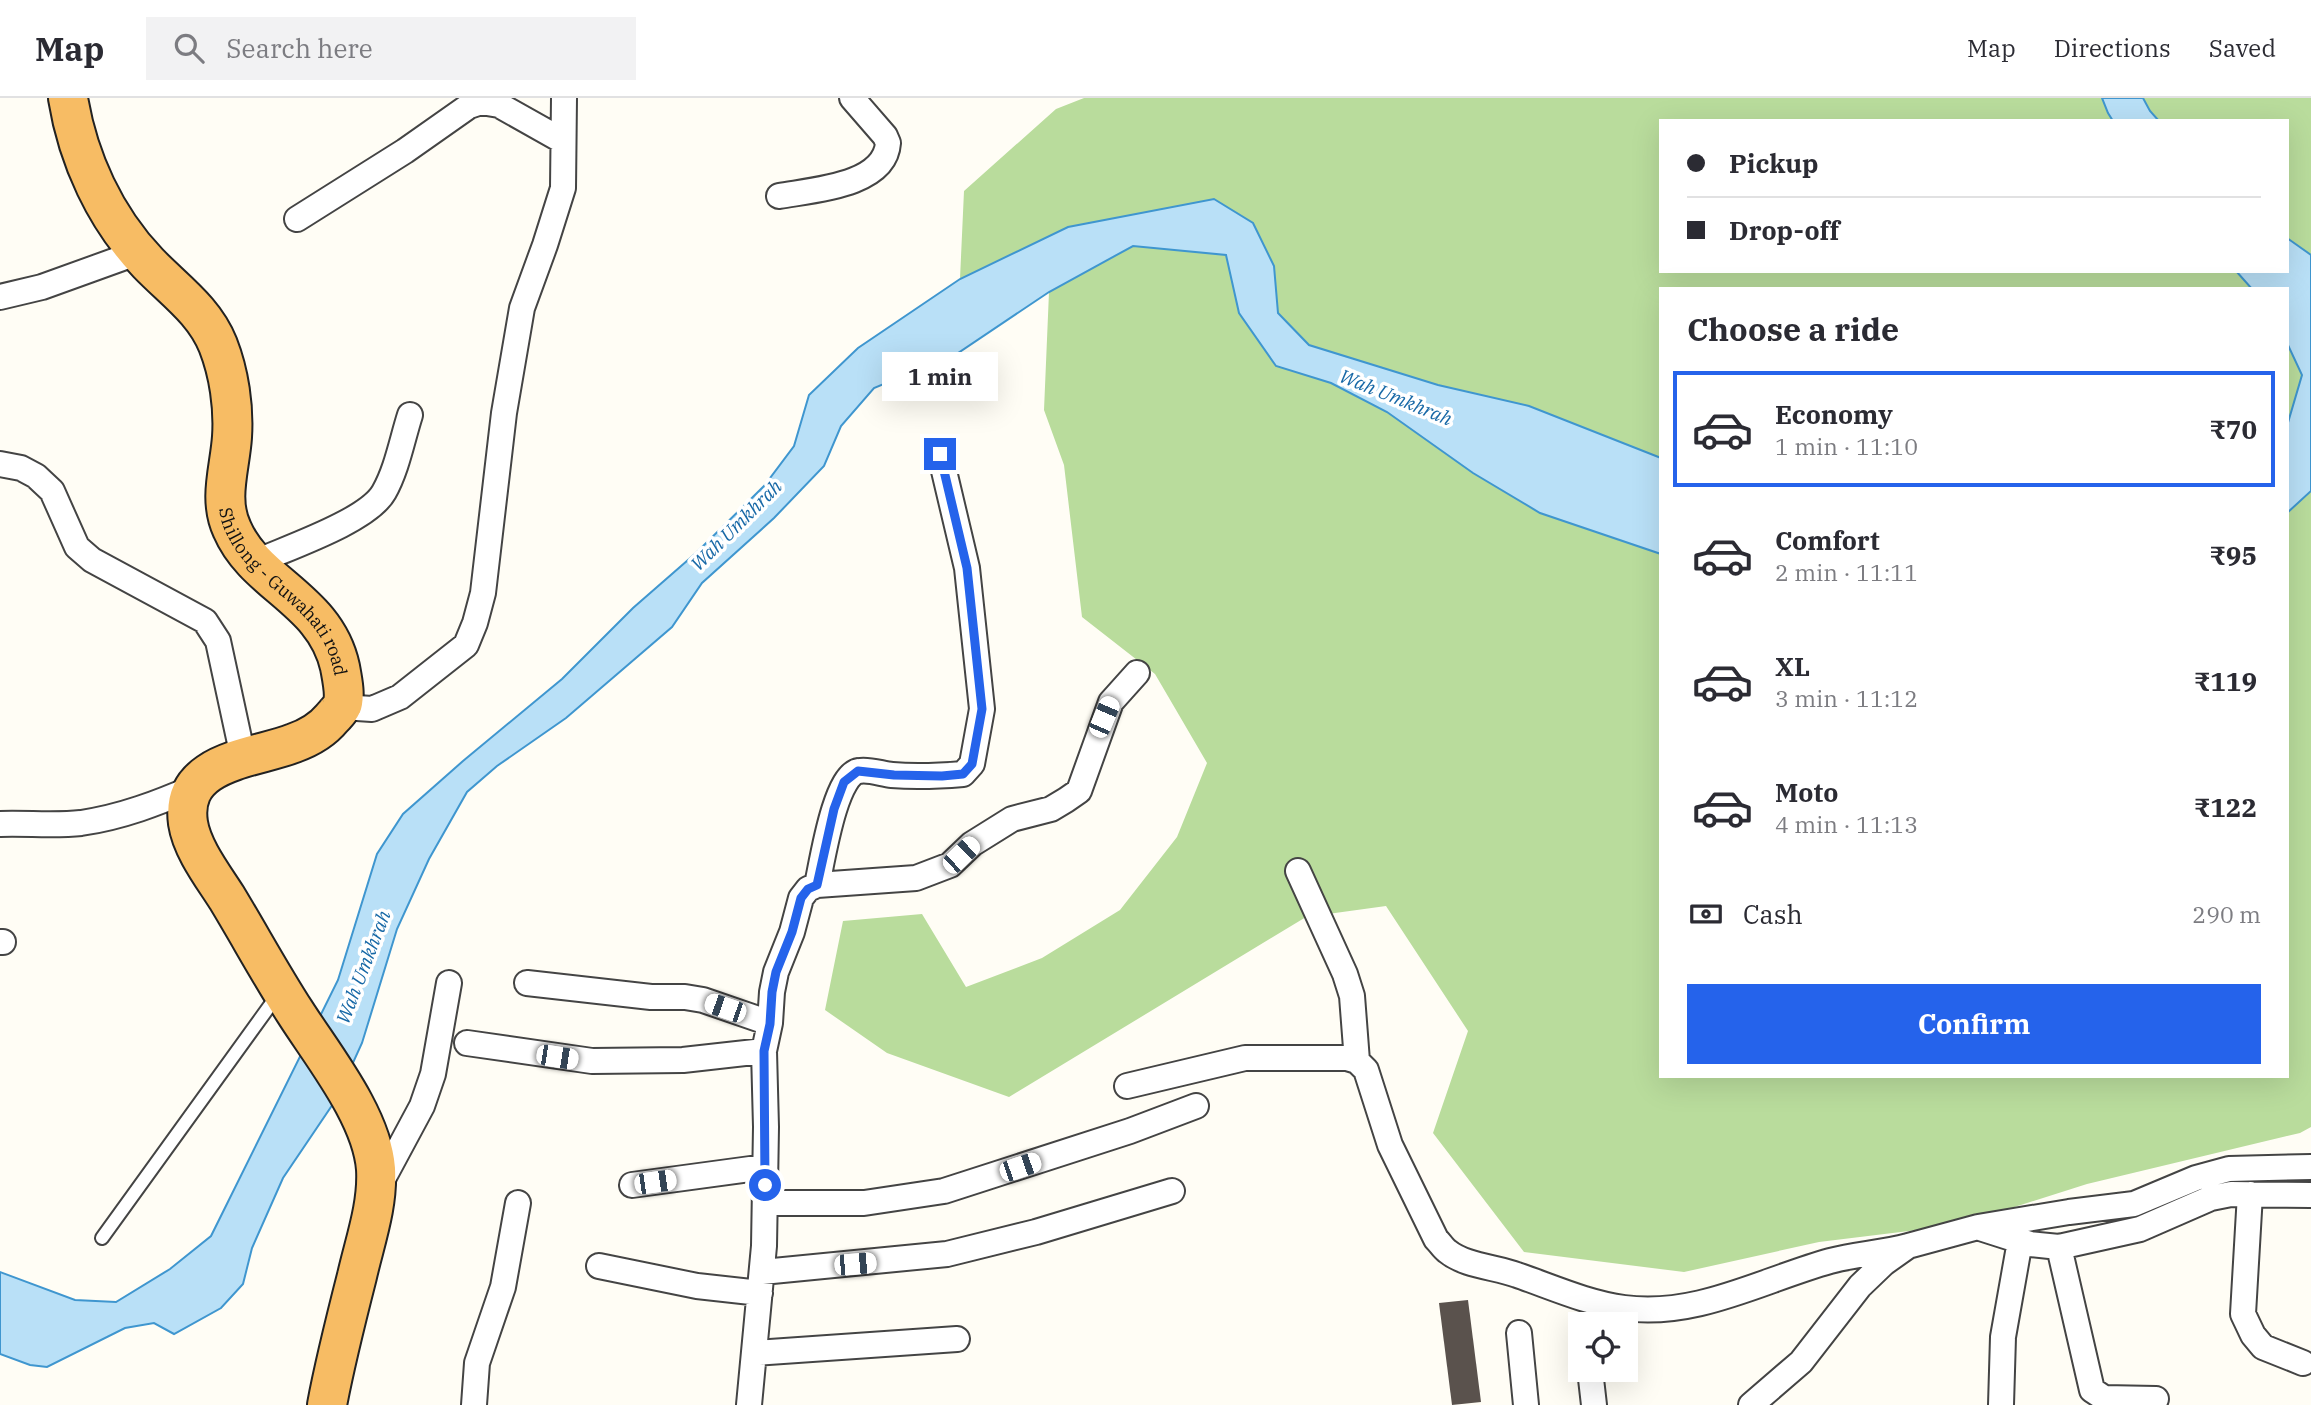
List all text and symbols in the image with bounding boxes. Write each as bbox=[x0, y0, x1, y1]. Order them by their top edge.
search box bbox=[146, 17, 636, 80]
text: Map bbox=[35, 27, 104, 70]
icon: search bbox=[170, 29, 208, 67]
text: Search here bbox=[226, 31, 373, 65]
text: Map bbox=[1967, 32, 2016, 64]
text: Directions bbox=[2054, 32, 2171, 64]
text: Saved bbox=[2209, 32, 2276, 64]
text: Pickup bbox=[1729, 146, 1819, 180]
text: Drop-off bbox=[1729, 213, 1840, 247]
text: Choose a ride bbox=[1687, 308, 1899, 350]
callout: 1 min bbox=[882, 352, 998, 402]
text: 1 min bbox=[908, 361, 972, 391]
water label: Wah Umkhrah bbox=[1336, 364, 1456, 431]
text: Economy bbox=[1775, 397, 1893, 431]
icon: car bbox=[1691, 398, 1754, 461]
text: ₹70 bbox=[2209, 412, 2257, 446]
text: 1 min · 11:10 bbox=[1775, 431, 1918, 461]
route end bbox=[924, 438, 956, 470]
water label: Wah Umkhrah bbox=[685, 474, 787, 576]
street label: Shillong - Guwahati road bbox=[214, 505, 353, 677]
text: Comfort bbox=[1775, 523, 1880, 557]
icon: car bbox=[1691, 524, 1754, 587]
text: ₹95 bbox=[2209, 538, 2257, 572]
text: 2 min · 11:11 bbox=[1775, 557, 1918, 587]
text: XL bbox=[1775, 649, 1810, 683]
icon: car bbox=[1691, 650, 1754, 713]
text: ₹119 bbox=[2194, 664, 2257, 698]
text: 3 min · 11:12 bbox=[1775, 683, 1918, 713]
car bbox=[1087, 694, 1122, 740]
text: Moto bbox=[1775, 775, 1838, 809]
icon: car bbox=[1691, 776, 1754, 839]
text: ₹122 bbox=[2194, 790, 2257, 824]
text: 4 min · 11:13 bbox=[1775, 809, 1918, 839]
car bbox=[939, 833, 984, 877]
icon: cash bbox=[1687, 895, 1725, 933]
text: Cash bbox=[1743, 897, 1803, 931]
text: 290 m bbox=[2192, 899, 2261, 929]
water label: Wah Umkhrah bbox=[330, 907, 396, 1027]
button: Confirm bbox=[1687, 984, 2261, 1064]
car bbox=[702, 991, 749, 1025]
car bbox=[535, 1043, 580, 1071]
car bbox=[997, 1150, 1044, 1184]
car bbox=[633, 1169, 678, 1195]
route start bbox=[749, 1169, 781, 1201]
car bbox=[834, 1252, 877, 1276]
map controls bbox=[1568, 1312, 1638, 1382]
button: locate bbox=[1568, 1312, 1638, 1382]

